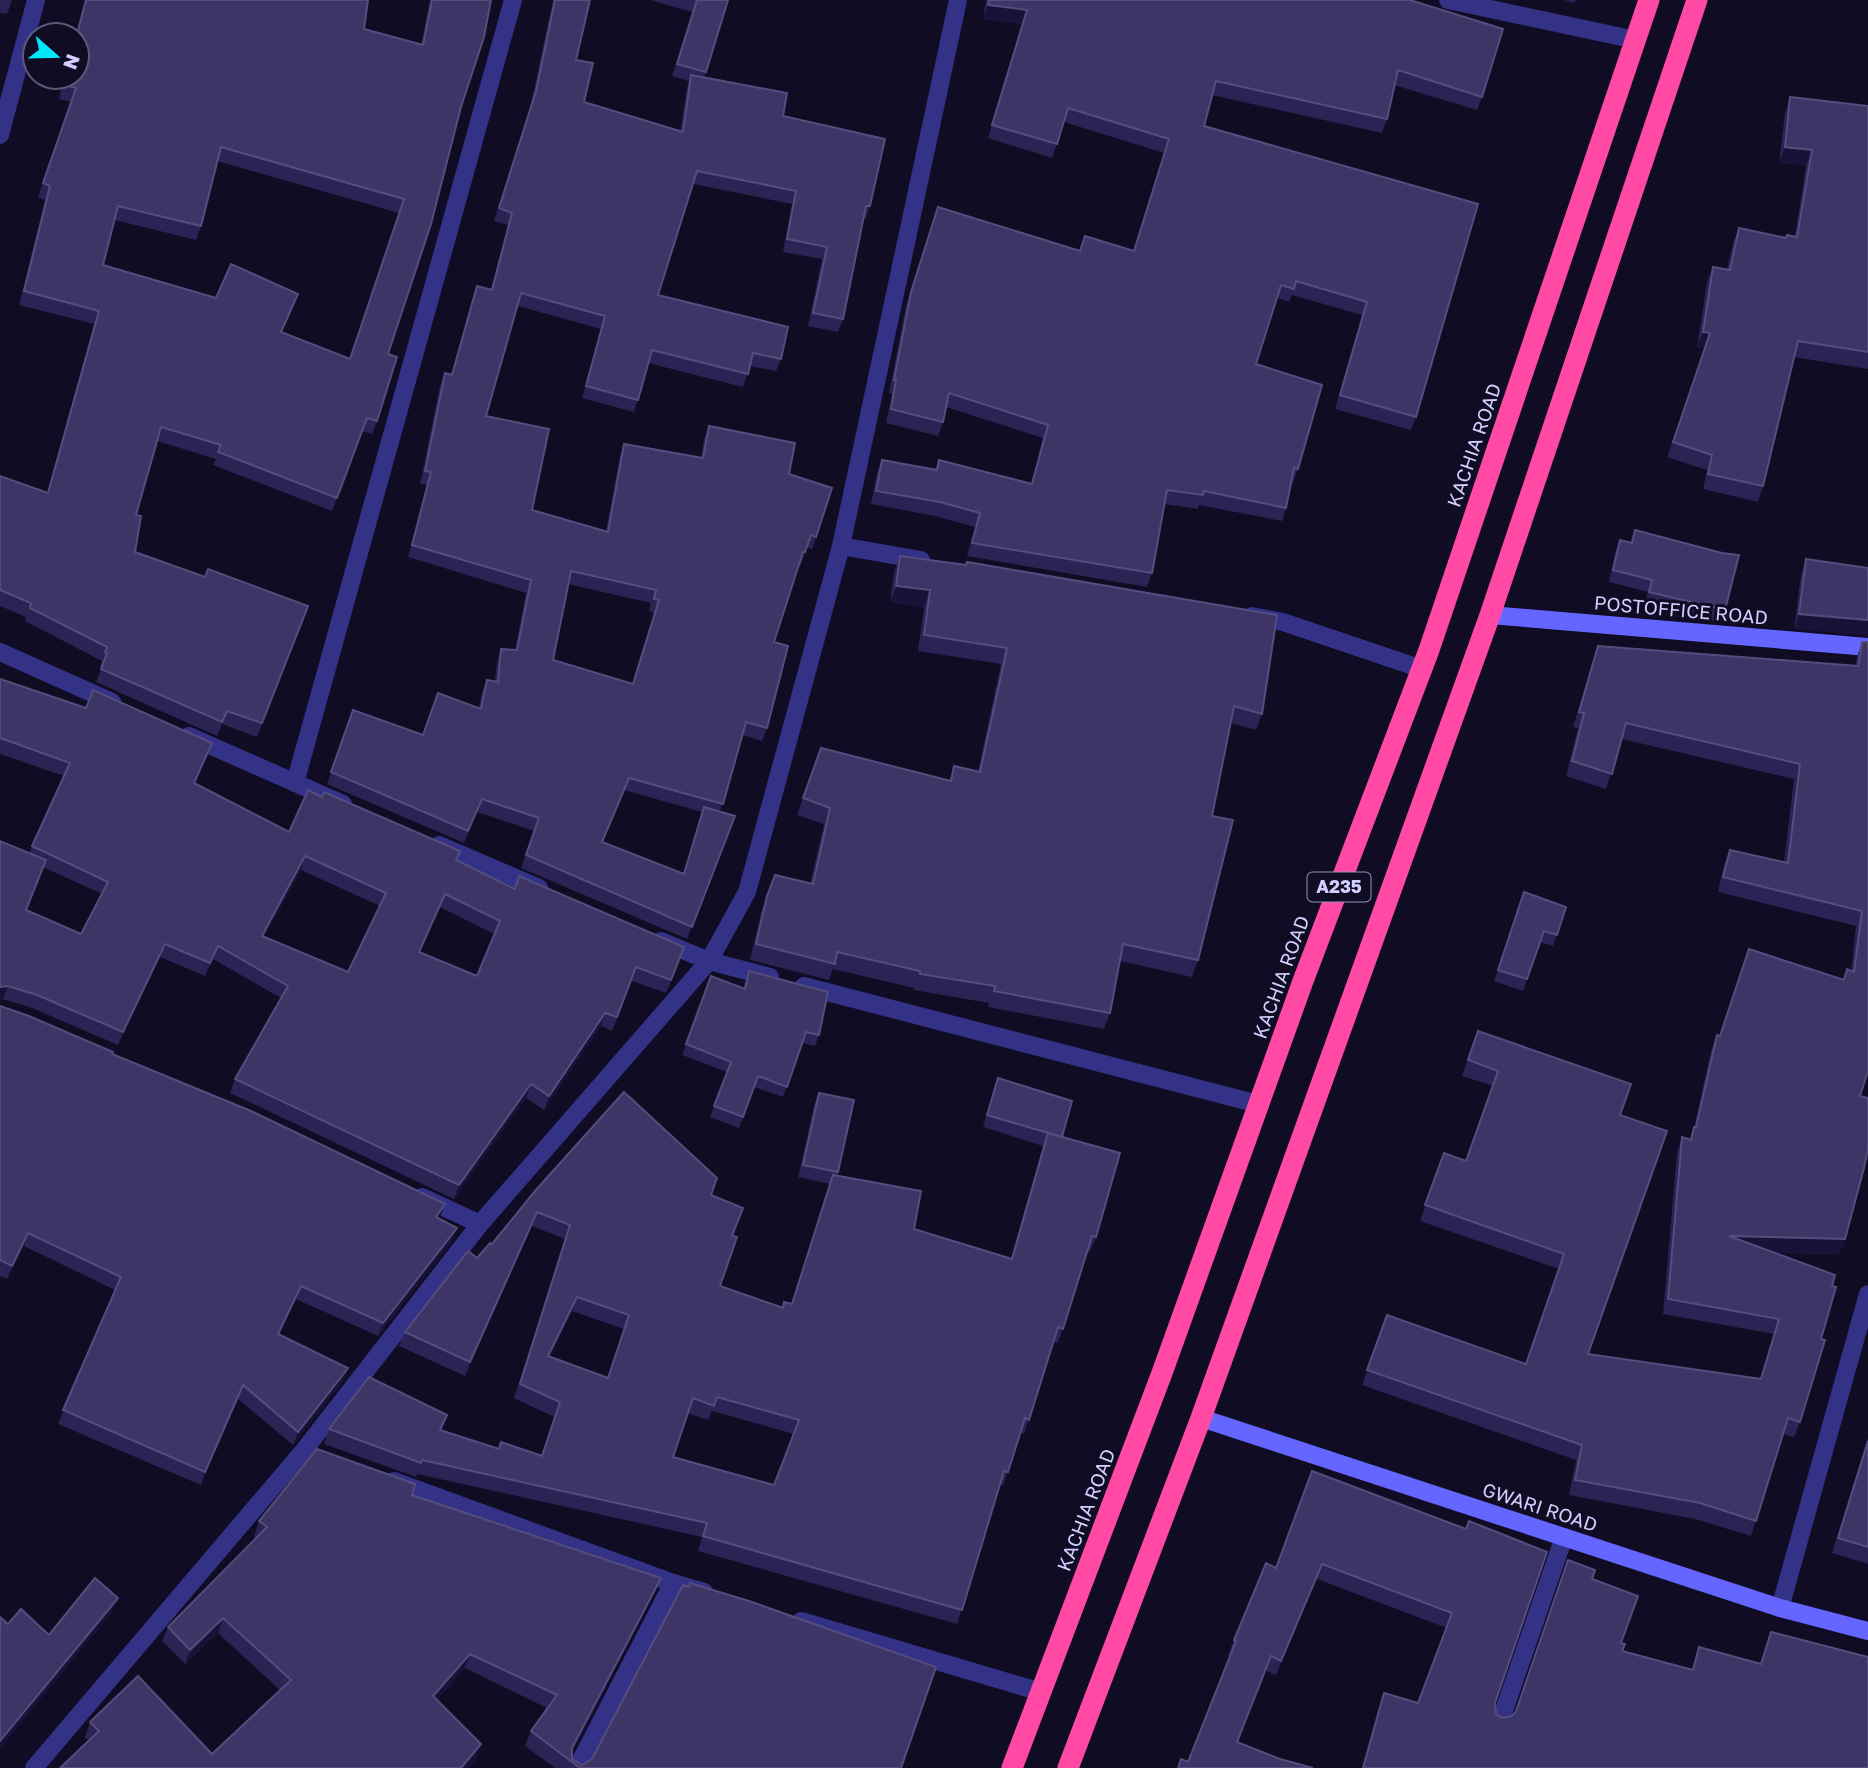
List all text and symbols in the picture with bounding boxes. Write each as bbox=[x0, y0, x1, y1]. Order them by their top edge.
north arrow bbox=[21, 21, 91, 91]
text: N bbox=[59, 51, 86, 73]
street label: KACHIA ROAD bbox=[1442, 380, 1505, 510]
street label: POSTOFFICE ROAD bbox=[1593, 590, 1769, 629]
road number: A235 bbox=[1308, 872, 1370, 902]
street label: KACHIA ROAD bbox=[1248, 912, 1313, 1042]
street label: KACHIA ROAD bbox=[1052, 1445, 1119, 1574]
street label: GWARI ROAD bbox=[1480, 1477, 1600, 1536]

